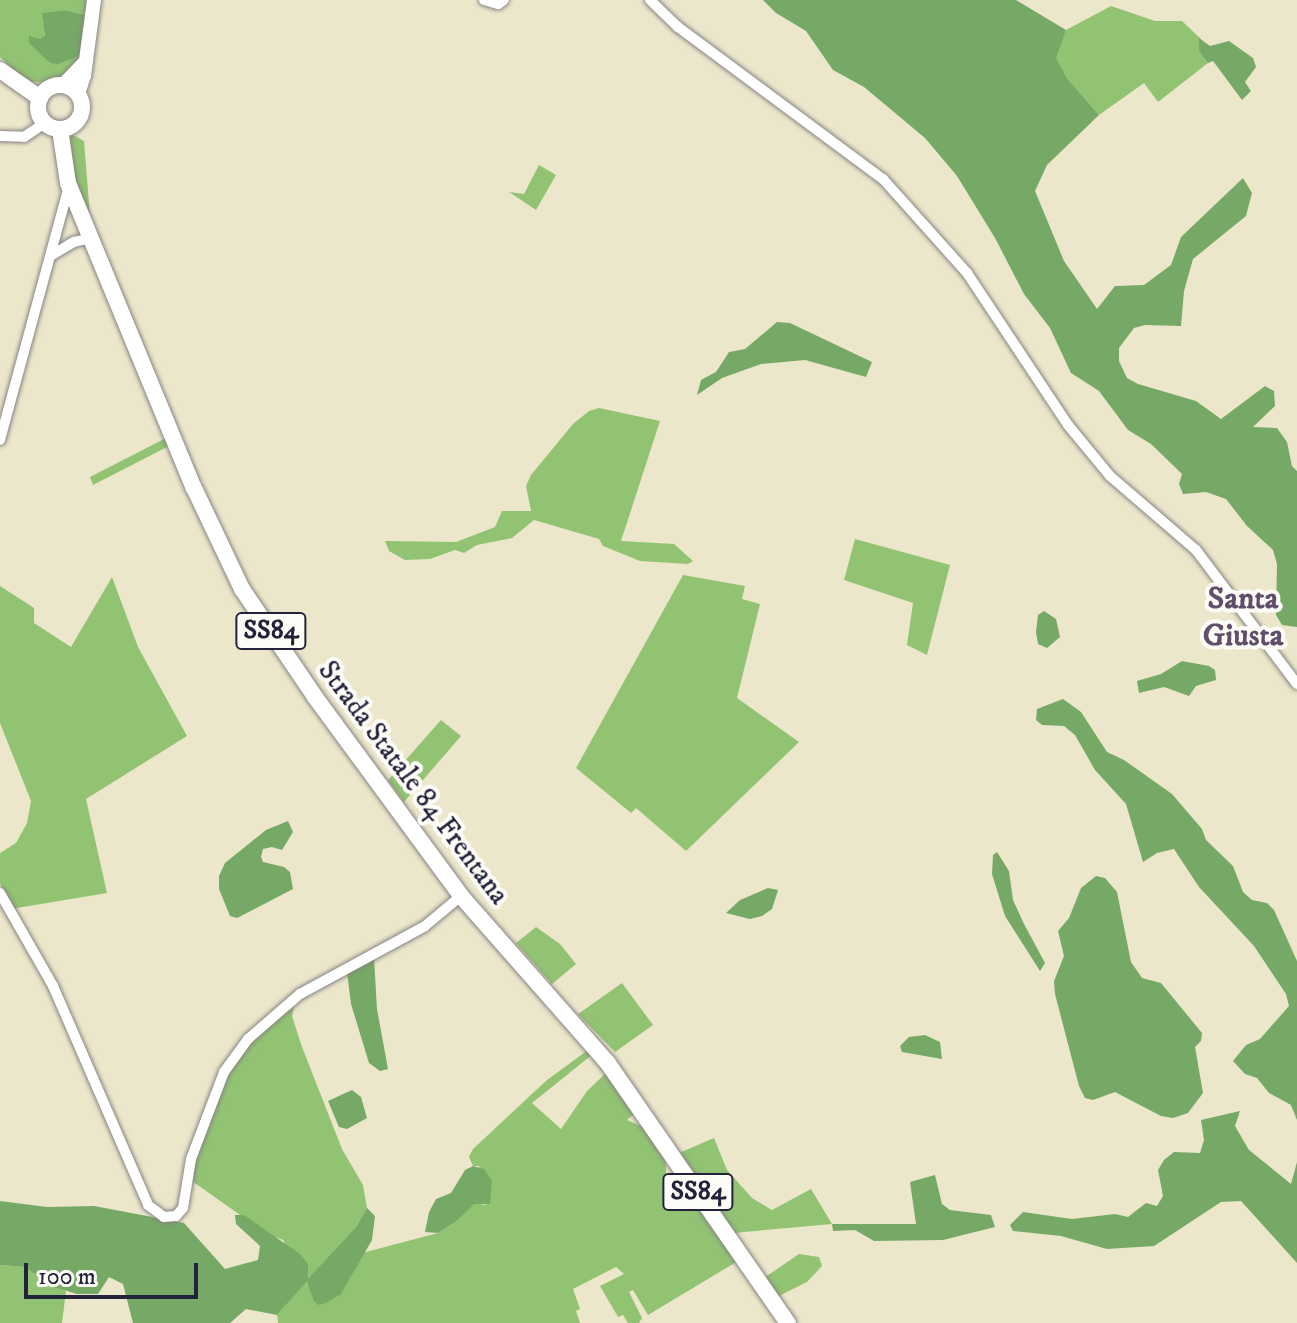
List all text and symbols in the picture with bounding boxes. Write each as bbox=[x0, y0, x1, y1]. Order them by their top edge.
district label: Santa Giusta bbox=[1203, 581, 1283, 656]
road number: SS84 bbox=[235, 609, 307, 653]
street label: Strada Statale 84 Frentana bbox=[311, 655, 515, 911]
road number: SS84 bbox=[662, 1170, 734, 1214]
scale bar bbox=[28, 1247, 202, 1297]
text: 100 m bbox=[38, 1262, 96, 1292]

